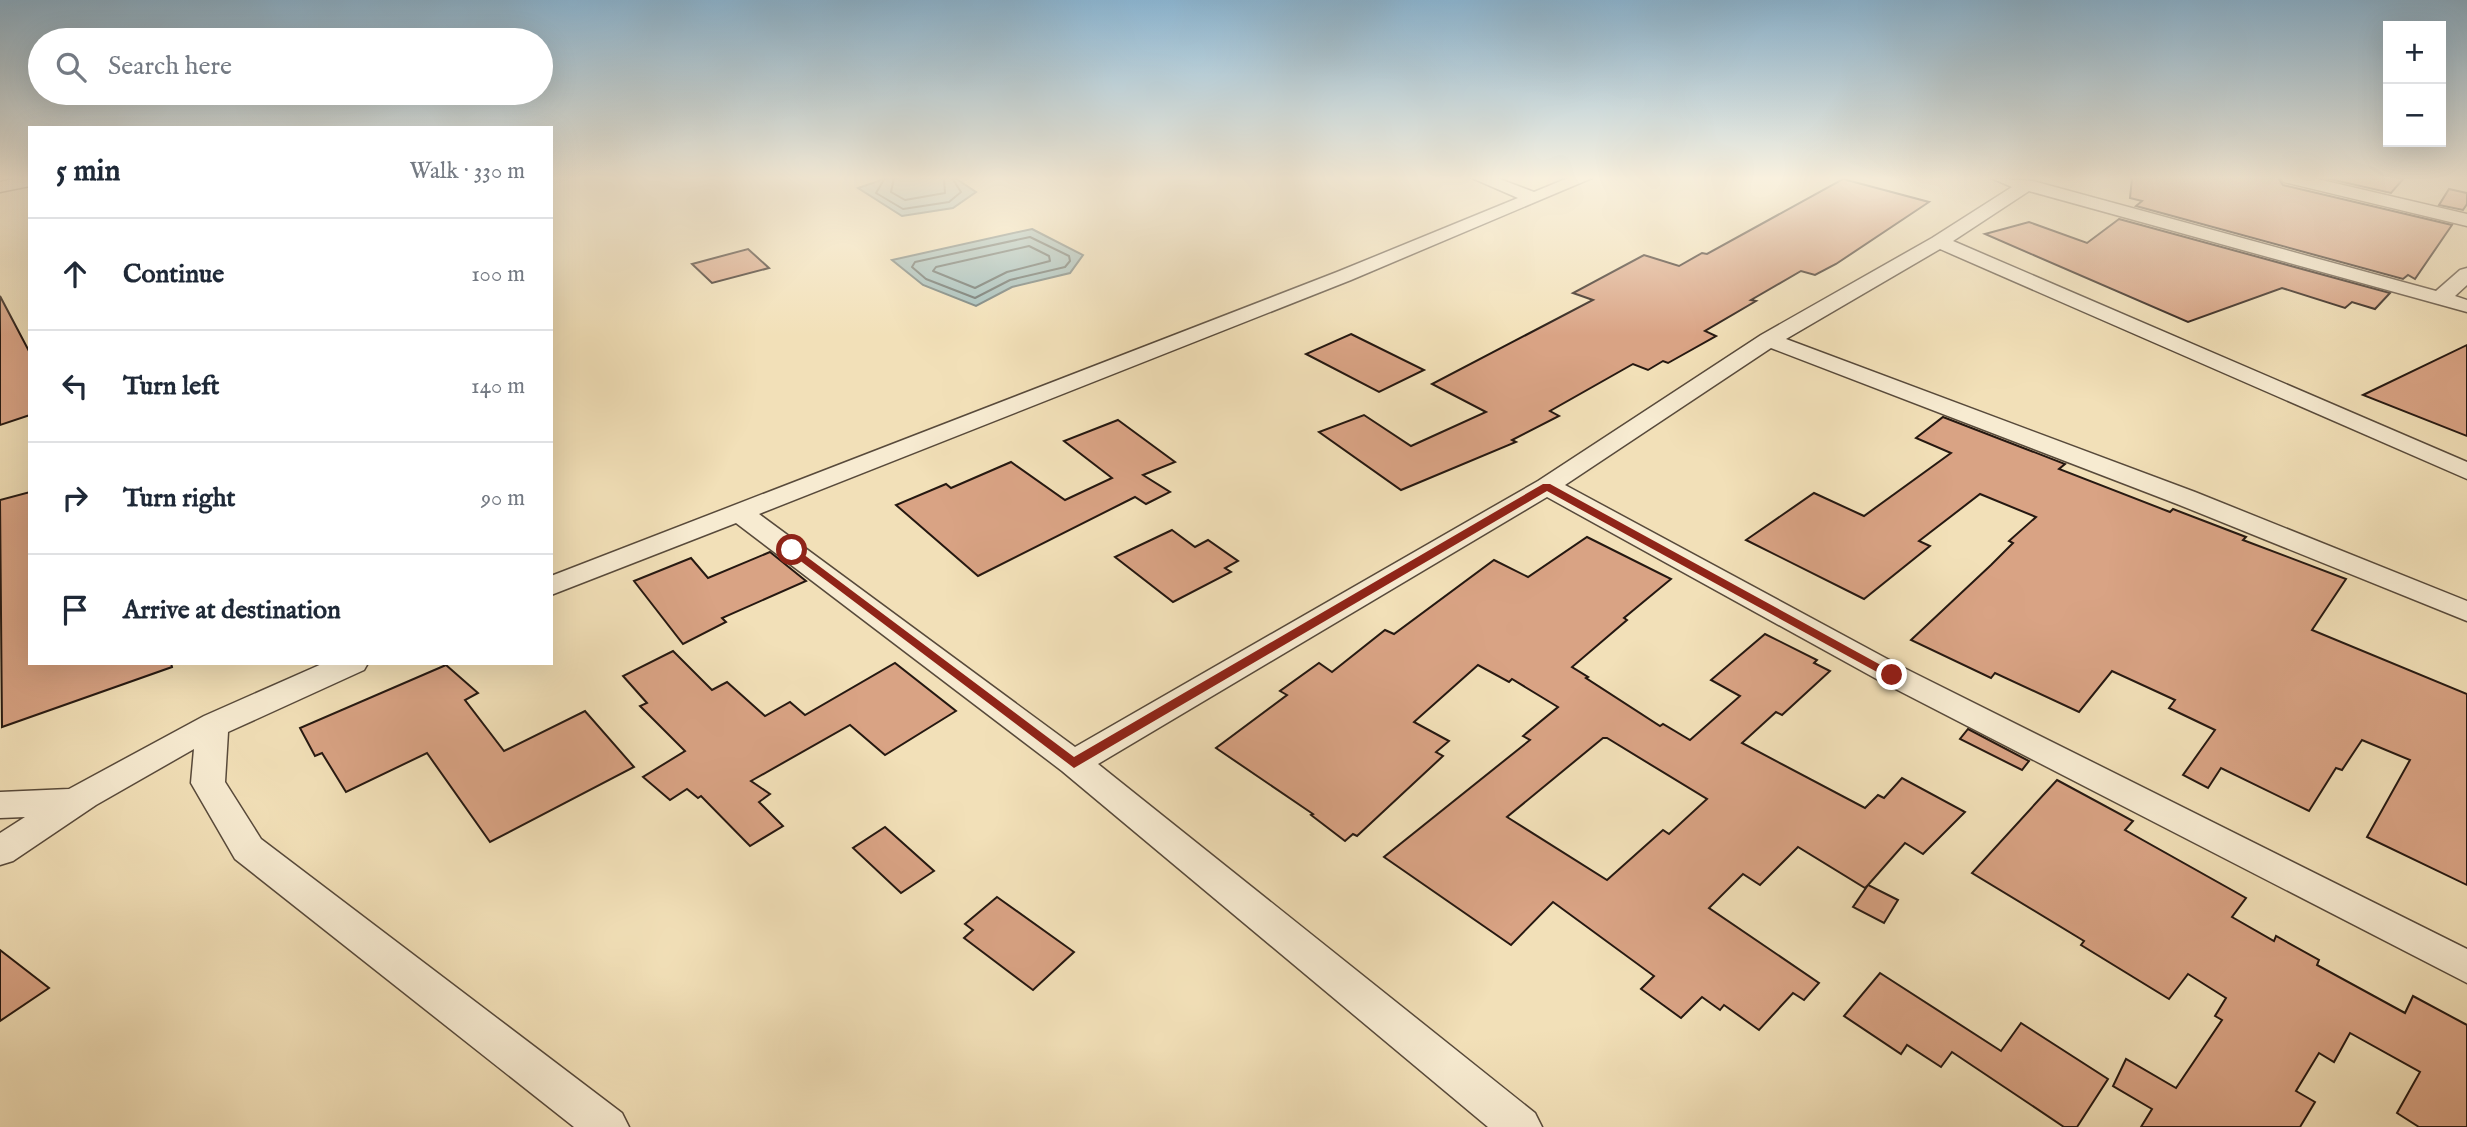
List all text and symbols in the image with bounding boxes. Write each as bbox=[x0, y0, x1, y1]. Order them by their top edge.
map controls bbox=[2383, 21, 2446, 147]
button: + bbox=[2383, 21, 2446, 84]
search box bbox=[28, 28, 553, 105]
icon: search bbox=[52, 48, 90, 86]
text: Search here bbox=[108, 50, 232, 83]
button: − bbox=[2383, 84, 2446, 147]
text: 5 min bbox=[56, 153, 121, 191]
text: Walk · 330 m bbox=[410, 157, 525, 186]
icon: ahead bbox=[56, 255, 94, 293]
text: Continue bbox=[123, 258, 224, 291]
text: 100 m bbox=[471, 260, 525, 289]
icon: left bbox=[56, 367, 94, 405]
text: Turn left bbox=[123, 370, 220, 403]
text: 140 m bbox=[471, 372, 525, 401]
icon: right bbox=[56, 479, 94, 517]
text: Turn right bbox=[123, 482, 236, 515]
text: 90 m bbox=[481, 484, 525, 513]
route start bbox=[776, 534, 807, 565]
icon: arrive bbox=[56, 591, 94, 629]
text: Arrive at destination bbox=[123, 594, 341, 627]
route end bbox=[1876, 659, 1907, 690]

